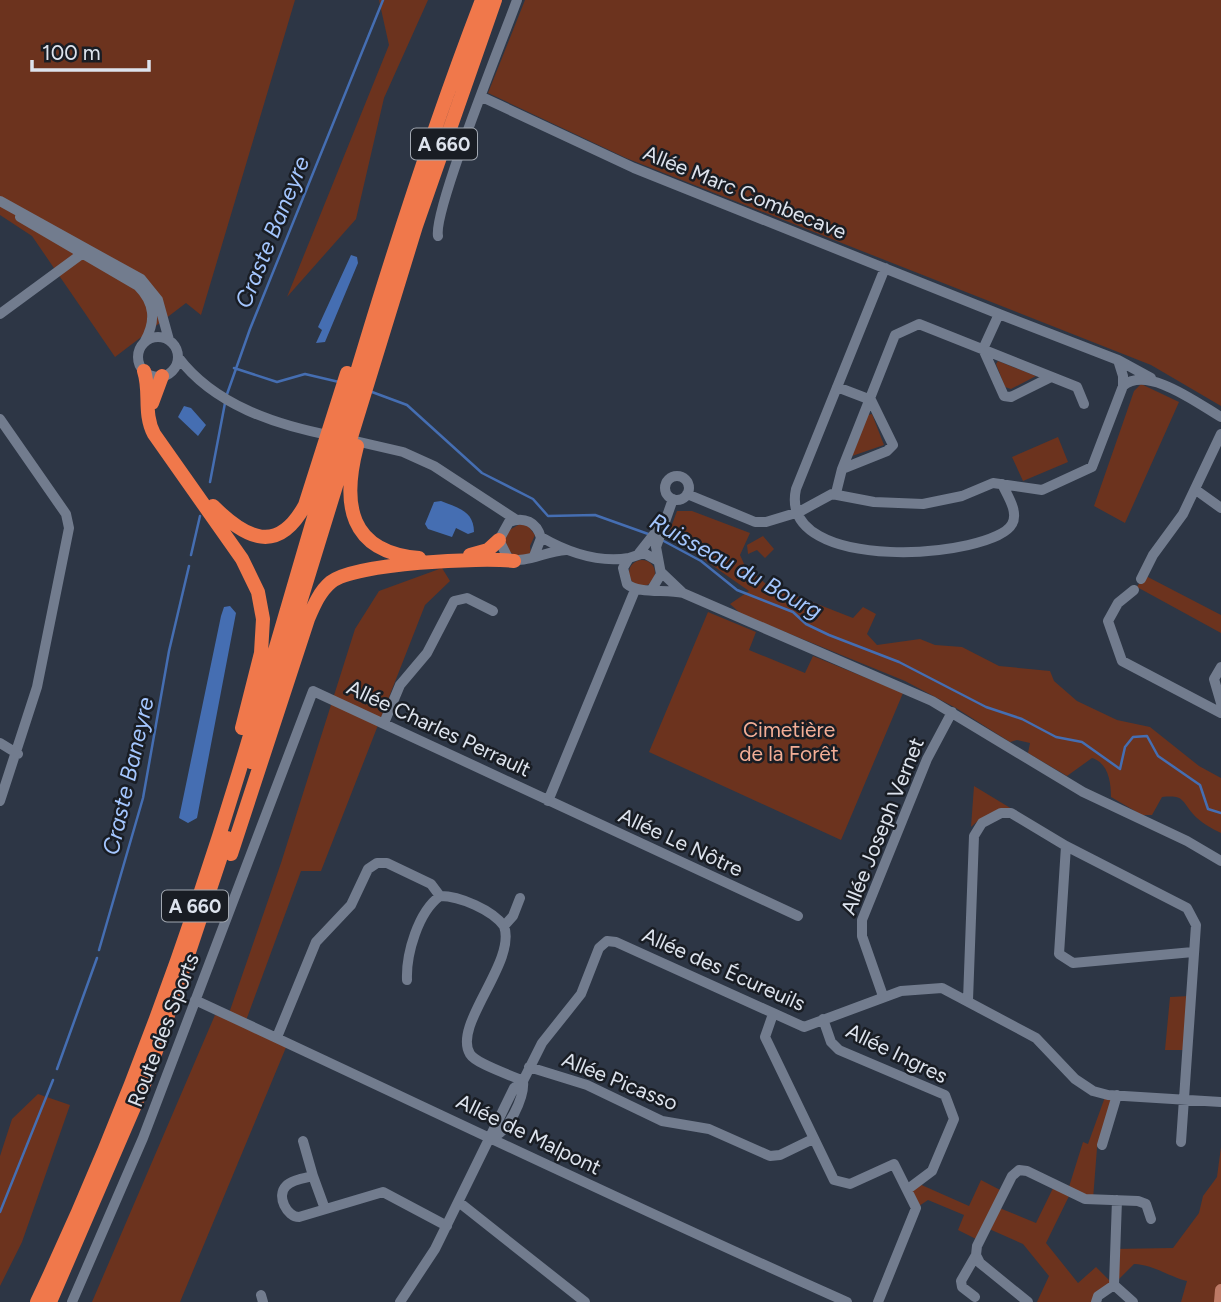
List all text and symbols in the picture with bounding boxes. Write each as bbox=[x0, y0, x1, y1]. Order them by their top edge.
scale bar bbox=[32, 28, 149, 72]
text: 100 m bbox=[42, 40, 101, 65]
road number: A 660 bbox=[411, 128, 477, 160]
street label: Allée Marc Combecave bbox=[640, 140, 850, 244]
water label: Craste Baneyre bbox=[229, 152, 315, 312]
water label: Ruisseau du Bourg bbox=[645, 507, 827, 625]
street label: Allée Charles Perrault bbox=[343, 674, 535, 782]
water label: Craste Baneyre bbox=[96, 694, 160, 858]
park label: Cimetière de la Forêt bbox=[739, 717, 839, 766]
street label: Allée Joseph Vernet bbox=[835, 734, 929, 918]
street label: Allée Le Nôtre bbox=[615, 802, 747, 882]
road number: A 660 bbox=[162, 890, 228, 922]
street label: Allée des Écureuils bbox=[639, 922, 809, 1016]
street label: Route des Sports bbox=[122, 950, 204, 1110]
street label: Allée Ingres bbox=[842, 1018, 952, 1088]
street label: Allée Picasso bbox=[559, 1046, 681, 1116]
street label: Allée de Malpont bbox=[453, 1088, 605, 1180]

